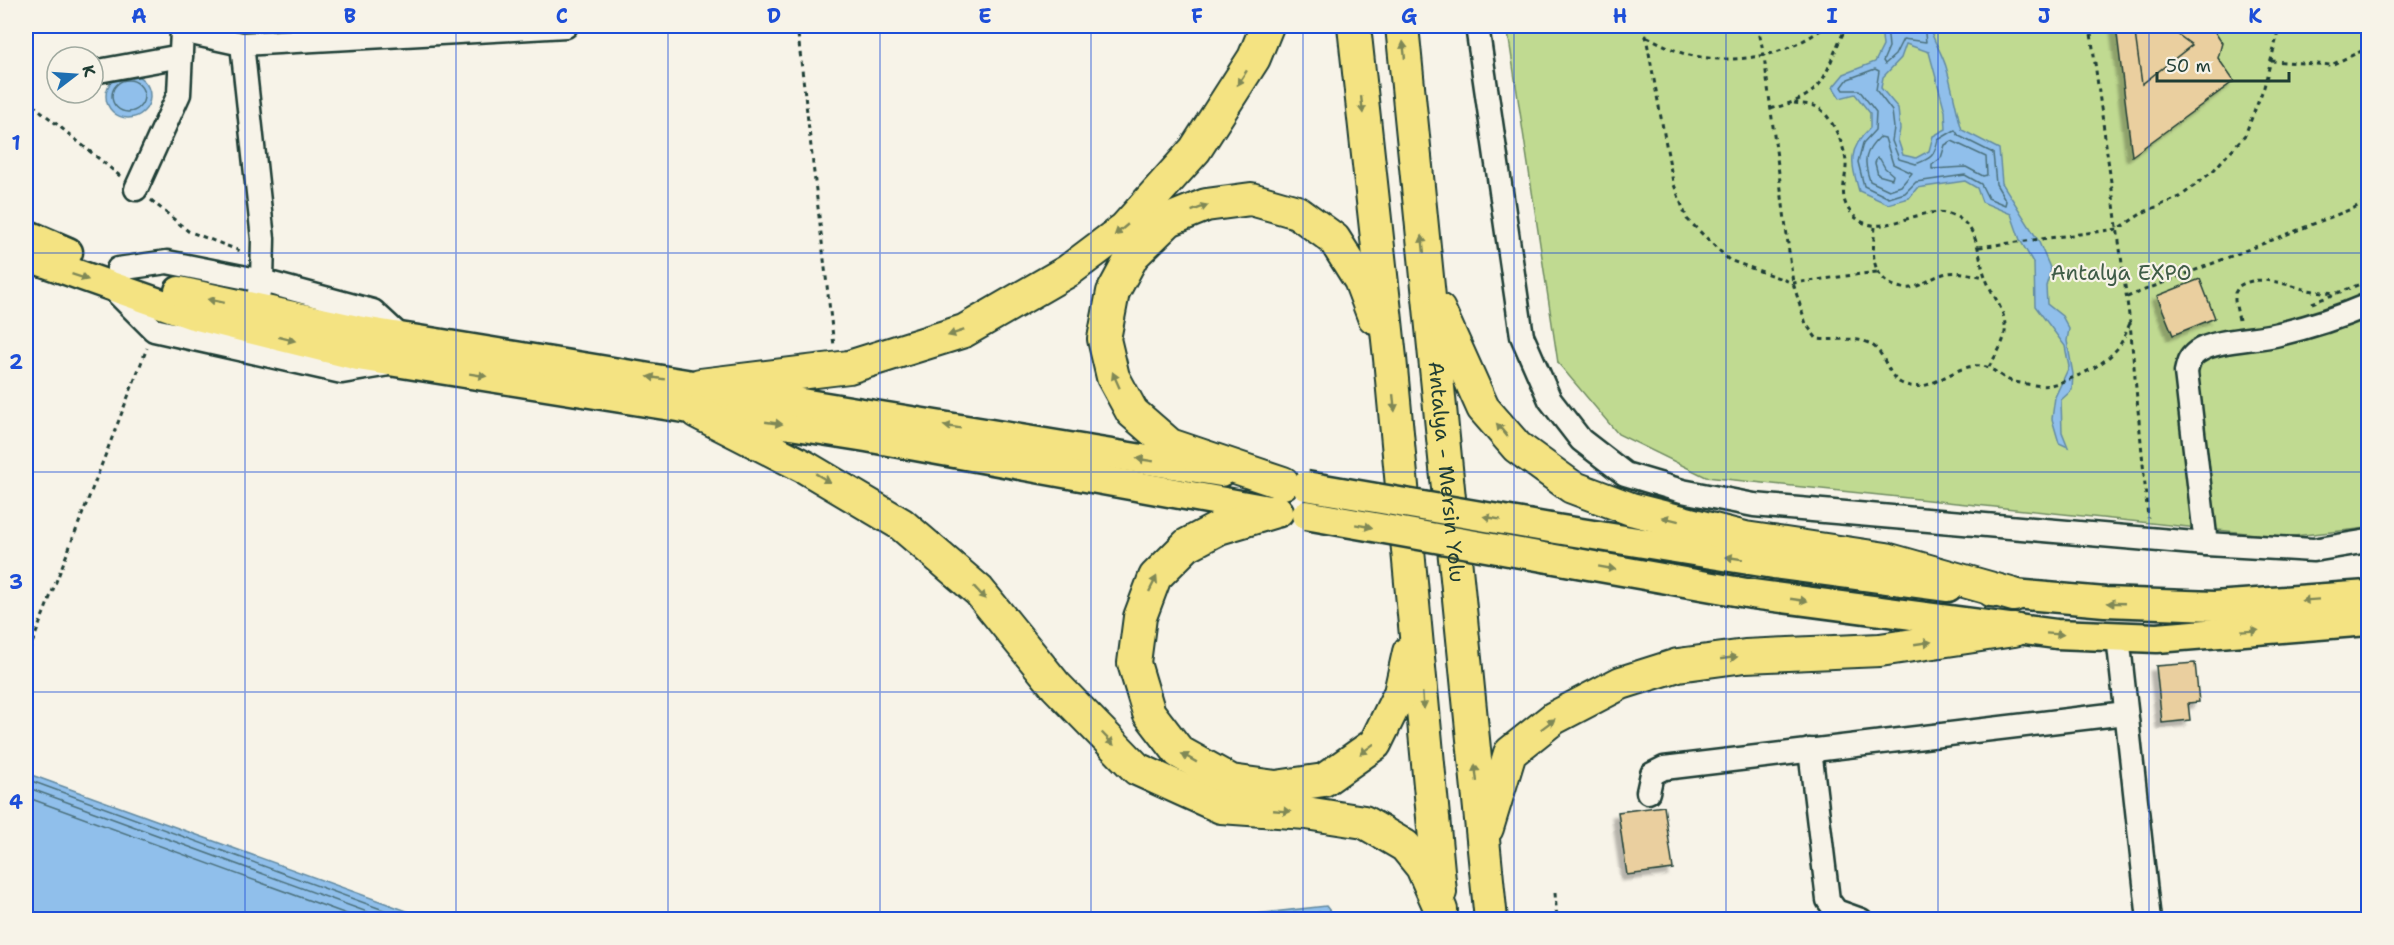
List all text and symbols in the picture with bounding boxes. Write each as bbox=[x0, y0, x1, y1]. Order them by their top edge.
text: A bbox=[131, 3, 147, 29]
text: B bbox=[344, 3, 356, 29]
text: C bbox=[556, 3, 568, 29]
text: D bbox=[767, 3, 781, 29]
text: E bbox=[978, 3, 992, 29]
text: F bbox=[1191, 3, 1203, 29]
text: G bbox=[1401, 3, 1417, 29]
text: H bbox=[1613, 3, 1627, 29]
text: I bbox=[1826, 3, 1838, 29]
text: J bbox=[2038, 3, 2051, 29]
text: K bbox=[2248, 3, 2262, 29]
one-way arrow bbox=[1399, 41, 1409, 60]
north arrow bbox=[45, 45, 105, 105]
scale bar bbox=[2157, 45, 2289, 83]
text: 50 m bbox=[2166, 54, 2211, 78]
text: K bbox=[77, 62, 101, 79]
one-way arrow bbox=[1236, 70, 1247, 86]
one-way arrow bbox=[1357, 95, 1367, 114]
text: 1 bbox=[11, 130, 21, 156]
one-way arrow bbox=[1191, 202, 1209, 212]
one-way arrow bbox=[1114, 223, 1129, 236]
one-way arrow bbox=[1418, 235, 1428, 254]
park label: Antalya EXPO bbox=[2050, 259, 2192, 287]
one-way arrow bbox=[71, 272, 89, 282]
one-way arrow bbox=[207, 295, 226, 305]
one-way arrow bbox=[947, 329, 965, 339]
one-way arrow bbox=[278, 334, 296, 344]
text: 2 bbox=[9, 349, 23, 375]
street label: Antalya - Mersin Yolu bbox=[1421, 360, 1471, 584]
one-way arrow bbox=[469, 371, 488, 380]
one-way arrow bbox=[1111, 371, 1121, 389]
one-way arrow bbox=[647, 374, 666, 383]
one-way arrow bbox=[1389, 393, 1399, 412]
one-way arrow bbox=[765, 419, 784, 428]
one-way arrow bbox=[943, 423, 962, 432]
one-way arrow bbox=[1496, 423, 1509, 438]
one-way arrow bbox=[1135, 455, 1154, 464]
one-way arrow bbox=[815, 472, 831, 483]
one-way arrow bbox=[1483, 513, 1502, 522]
one-way arrow bbox=[1661, 514, 1680, 524]
one-way arrow bbox=[1355, 521, 1374, 530]
one-way arrow bbox=[1725, 553, 1744, 562]
one-way arrow bbox=[1598, 564, 1617, 573]
text: 3 bbox=[9, 569, 23, 595]
one-way arrow bbox=[1148, 575, 1158, 593]
one-way arrow bbox=[972, 585, 986, 599]
one-way arrow bbox=[2301, 595, 2320, 605]
one-way arrow bbox=[1790, 596, 1809, 605]
one-way arrow bbox=[2106, 598, 2125, 607]
one-way arrow bbox=[2240, 626, 2259, 635]
one-way arrow bbox=[2046, 629, 2065, 639]
one-way arrow bbox=[1914, 639, 1933, 648]
one-way arrow bbox=[1720, 653, 1739, 662]
one-way arrow bbox=[1418, 692, 1428, 711]
one-way arrow bbox=[1540, 718, 1555, 730]
one-way arrow bbox=[1101, 732, 1115, 747]
one-way arrow bbox=[1359, 743, 1374, 755]
one-way arrow bbox=[1180, 753, 1197, 763]
one-way arrow bbox=[1471, 763, 1481, 782]
text: 4 bbox=[9, 789, 23, 815]
one-way arrow bbox=[1273, 807, 1292, 816]

